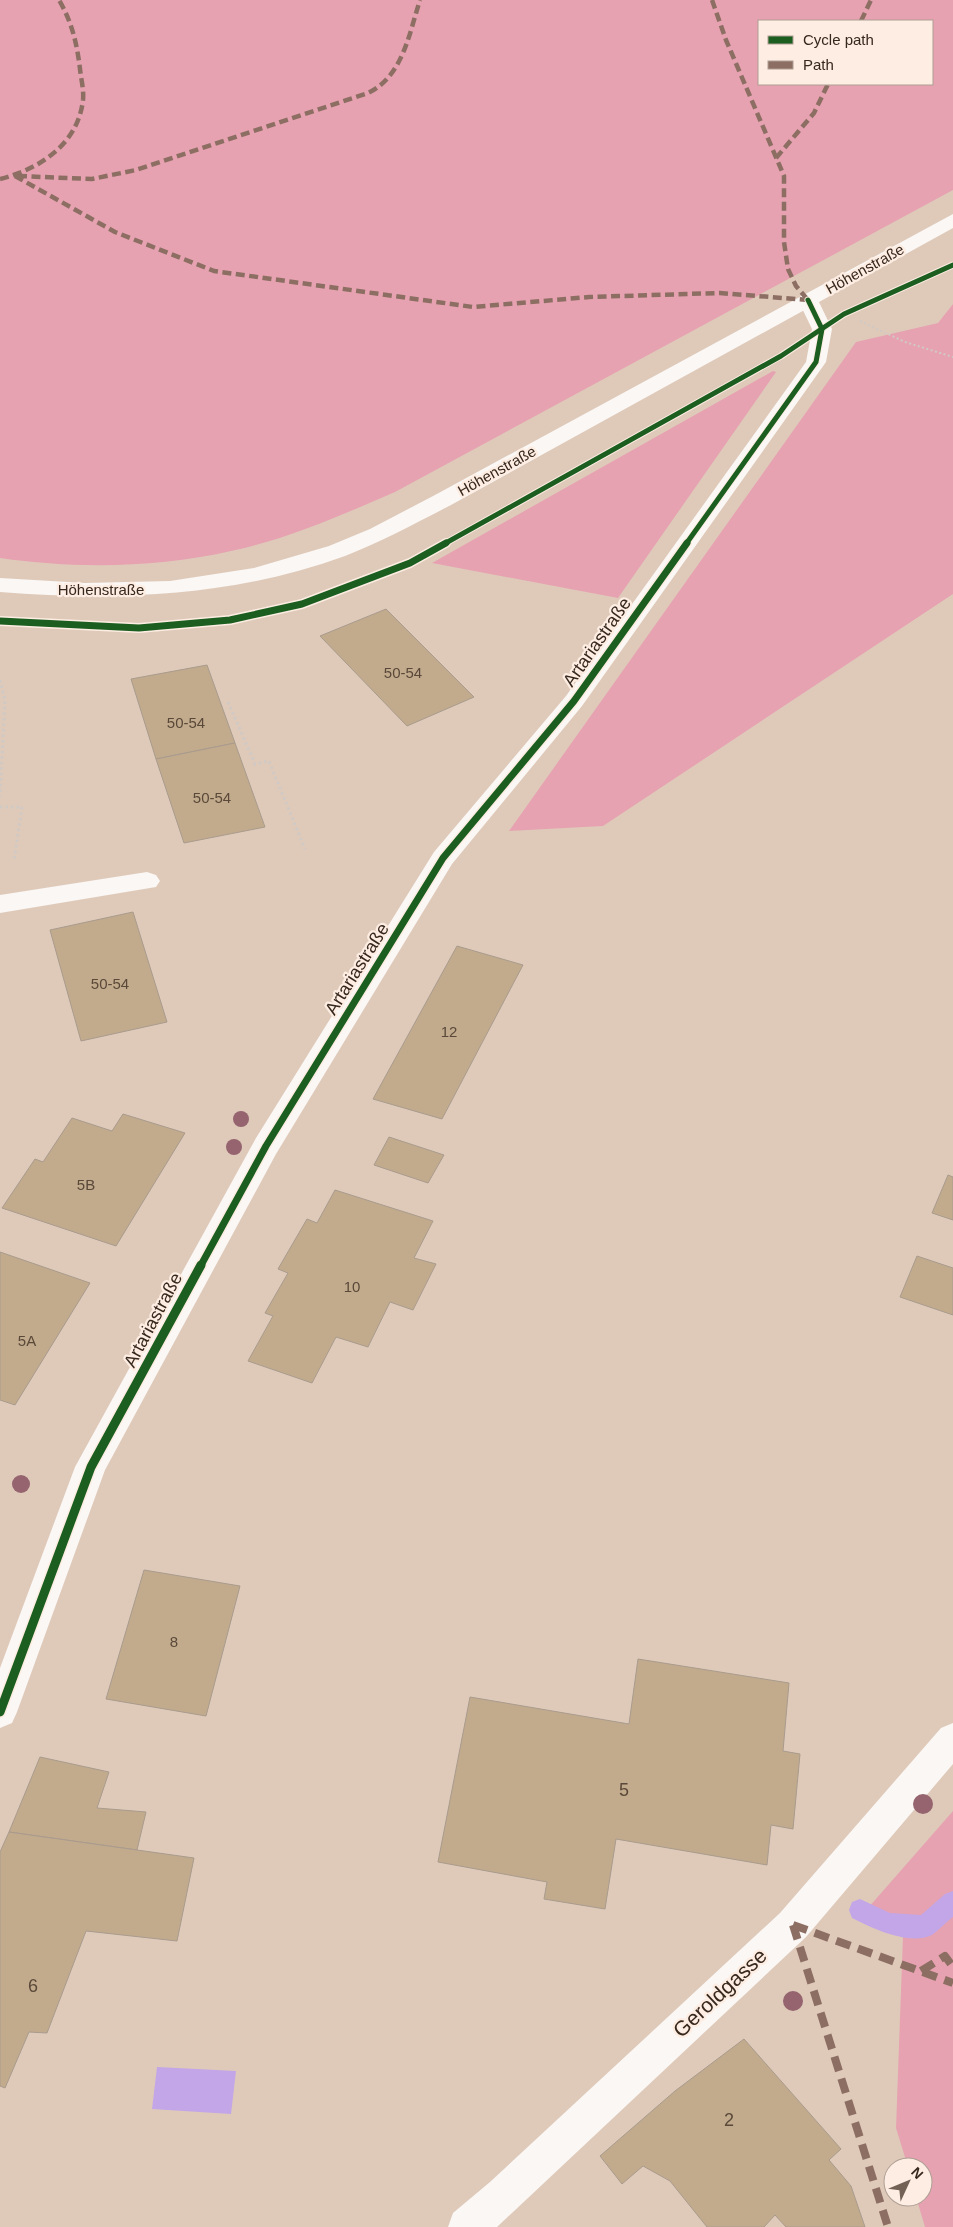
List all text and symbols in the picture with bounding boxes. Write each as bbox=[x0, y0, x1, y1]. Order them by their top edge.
legend bbox=[758, 20, 933, 85]
text: Cycle path bbox=[803, 31, 874, 48]
text: Path bbox=[803, 56, 834, 73]
street label: Höhenstraße bbox=[823, 240, 907, 297]
street label: Höhenstraße bbox=[455, 442, 539, 499]
street label: Höhenstraße bbox=[58, 581, 144, 598]
street label: Artariastraße bbox=[559, 594, 635, 690]
house number: 50-54 bbox=[384, 664, 422, 681]
house number: 50-54 bbox=[167, 714, 205, 731]
house number: 50-54 bbox=[193, 789, 231, 806]
street label: Artariastraße bbox=[321, 920, 393, 1018]
house number: 50-54 bbox=[91, 975, 129, 992]
house number: 12 bbox=[441, 1023, 457, 1040]
house number: 5B bbox=[77, 1176, 95, 1193]
street label: Artariastraße bbox=[120, 1269, 186, 1371]
house number: 10 bbox=[344, 1278, 360, 1295]
house number: 5A bbox=[18, 1332, 36, 1349]
house number: 8 bbox=[170, 1633, 178, 1650]
house number: 5 bbox=[619, 1780, 629, 1800]
street label: Geroldgasse bbox=[668, 1944, 771, 2042]
house number: 6 bbox=[28, 1976, 38, 1996]
house number: 2 bbox=[724, 2110, 734, 2130]
north arrow bbox=[883, 2157, 933, 2207]
text: N bbox=[908, 2164, 927, 2182]

